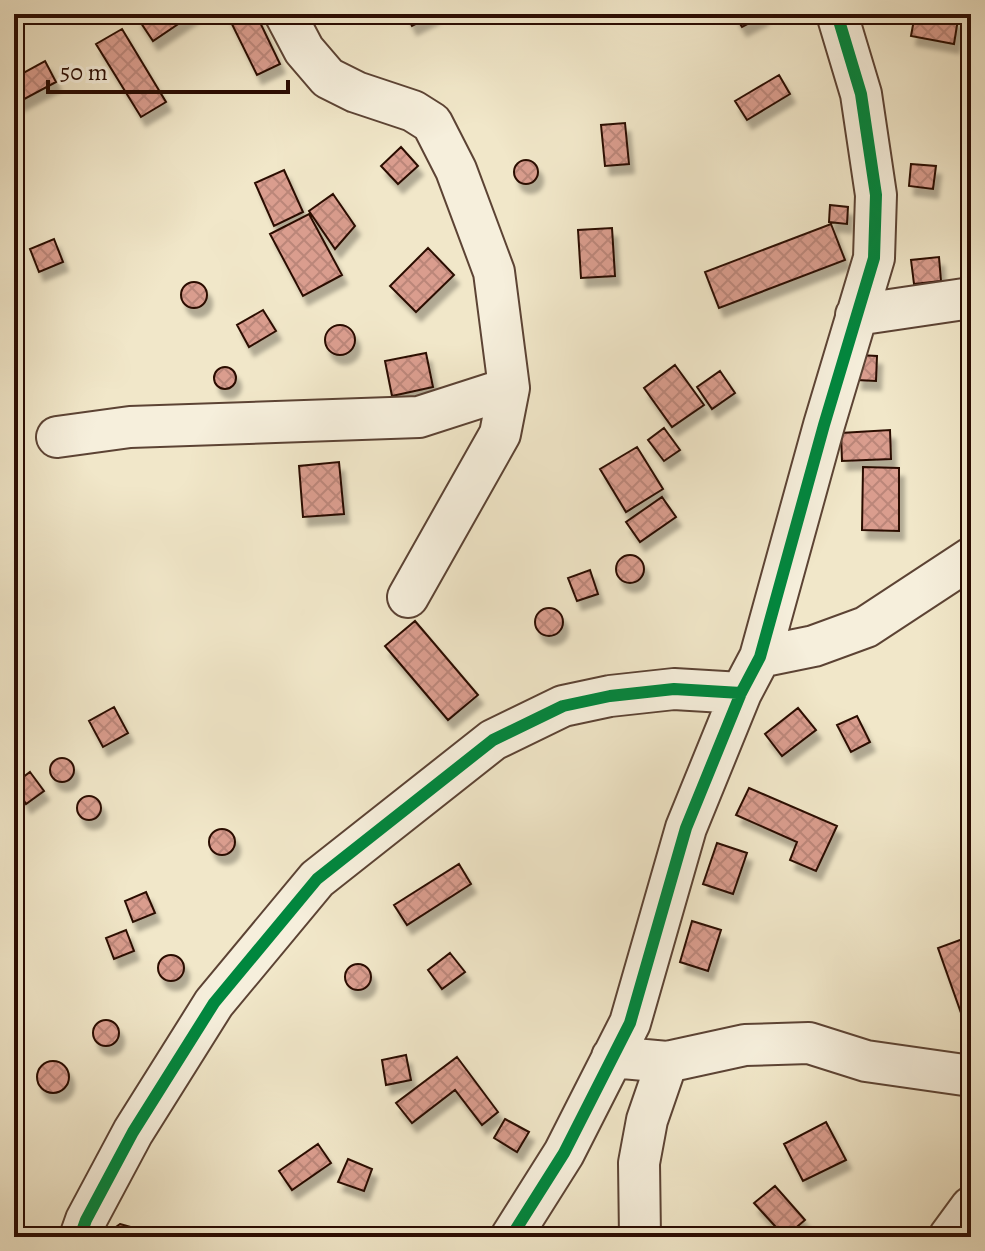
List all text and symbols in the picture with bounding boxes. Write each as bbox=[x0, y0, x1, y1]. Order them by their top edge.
scale bar bbox=[48, 44, 288, 94]
text: 50 m bbox=[60, 56, 108, 88]

